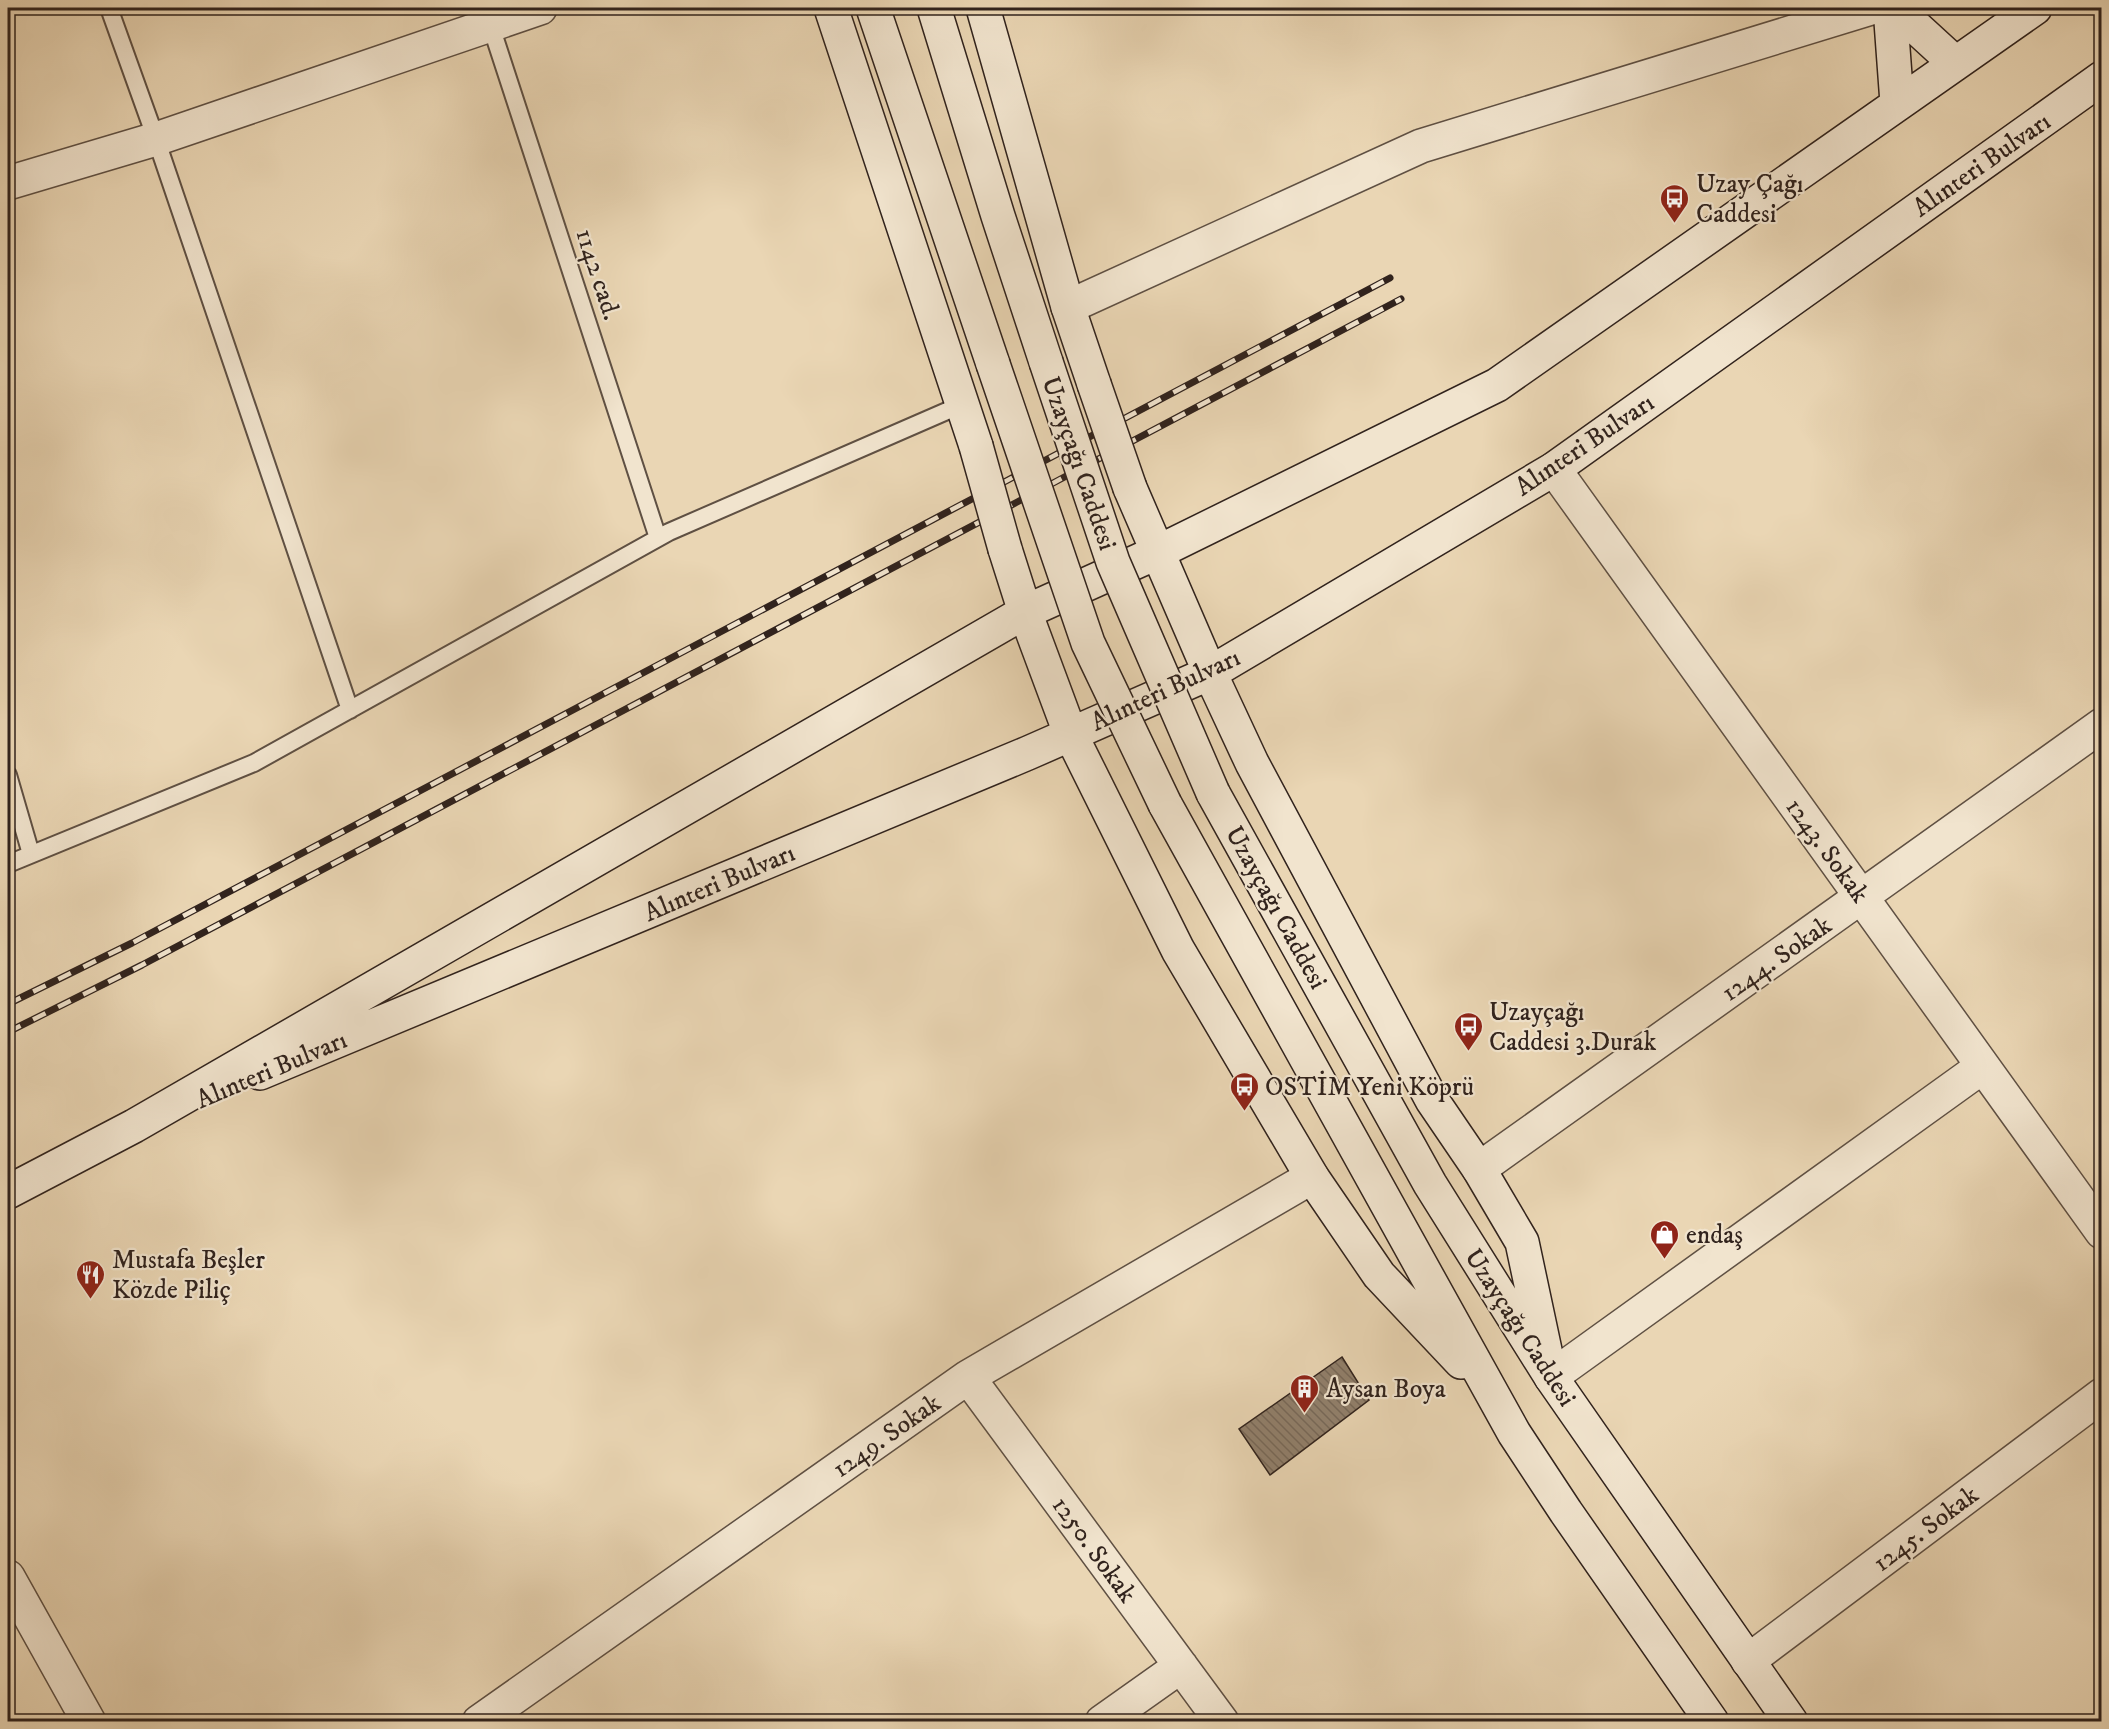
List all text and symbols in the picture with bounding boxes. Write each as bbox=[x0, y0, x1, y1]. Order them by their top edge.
street label: Alınteri Bulvarı bbox=[1906, 106, 2057, 225]
place label: Uzay Çağı Caddesi bbox=[1696, 168, 1803, 231]
bus stop icon: Uzay Çağı Caddesi bbox=[1659, 182, 1691, 224]
street label: 1142 cad. bbox=[567, 225, 628, 324]
street label: Uzayçağı Caddesi bbox=[1033, 372, 1124, 555]
street label: Alınteri Bulvarı bbox=[1509, 387, 1661, 504]
street label: Alınteri Bulvarı bbox=[1086, 641, 1246, 739]
street label: 1243. Sokak bbox=[1778, 792, 1876, 910]
street label: Uzayçağı Caddesi bbox=[1217, 820, 1334, 995]
street label: Alınteri Bulvarı bbox=[639, 837, 800, 930]
street label: 1244. Sokak bbox=[1715, 909, 1839, 1009]
place label: Uzayçağı Caddesi 3.Durak bbox=[1489, 996, 1657, 1059]
bus stop icon: Uzayçağı Caddesi 3.Durak bbox=[1452, 1010, 1484, 1052]
street label: Alınteri Bulvarı bbox=[191, 1024, 352, 1117]
bus stop icon: OSTİM Yeni Köprü bbox=[1228, 1070, 1260, 1112]
place label: OSTİM Yeni Köprü bbox=[1265, 1070, 1474, 1104]
shop icon: endaş bbox=[1649, 1218, 1681, 1260]
place label: endaş bbox=[1686, 1219, 1743, 1252]
street label: Uzayçağı Caddesi bbox=[1456, 1243, 1583, 1413]
place label: Mustafa Beşler Közde Piliç bbox=[112, 1244, 265, 1307]
restaurant icon: Mustafa Beşler Közde Piliç bbox=[75, 1258, 107, 1300]
building icon: Aysan Boya bbox=[1289, 1372, 1321, 1414]
place label: Aysan Boya bbox=[1326, 1373, 1446, 1406]
street label: 1249. Sokak bbox=[826, 1387, 948, 1486]
street label: 1245. Sokak bbox=[1866, 1479, 1985, 1580]
street label: 1250. Sokak bbox=[1044, 1490, 1144, 1610]

